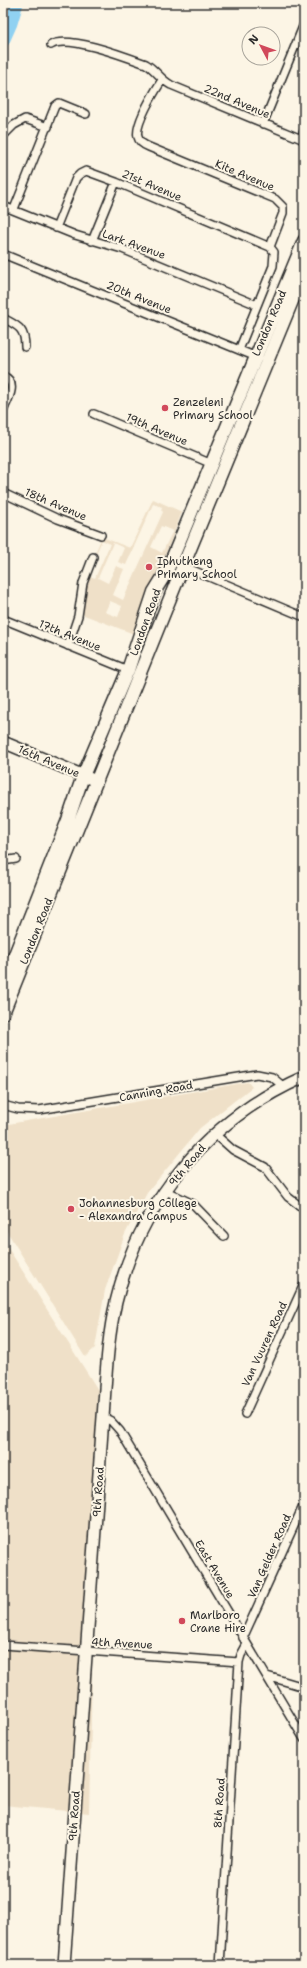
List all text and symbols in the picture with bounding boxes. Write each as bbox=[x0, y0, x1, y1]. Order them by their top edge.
north arrow bbox=[241, 26, 281, 66]
text: N bbox=[245, 31, 263, 48]
street label: 22nd Avenue bbox=[201, 81, 272, 122]
street label: Kite Avenue bbox=[213, 156, 277, 195]
street label: 21st Avenue bbox=[119, 166, 184, 205]
street label: Lark Avenue bbox=[100, 226, 168, 263]
street label: 20th Avenue bbox=[104, 278, 174, 317]
street label: London Road bbox=[249, 288, 290, 359]
place label: Zenzeleni Primary School bbox=[173, 395, 253, 423]
marker: Zenzeleni Primary School bbox=[160, 403, 170, 413]
street label: 19th Avenue bbox=[124, 410, 190, 449]
street label: 18th Avenue bbox=[23, 485, 89, 524]
place label: Iphutheng Primary School bbox=[157, 554, 237, 582]
marker: Iphutheng Primary School bbox=[144, 562, 154, 572]
street label: London Road bbox=[126, 586, 165, 658]
street label: 17th Avenue bbox=[37, 616, 103, 655]
street label: 16th Avenue bbox=[16, 742, 82, 781]
street label: London Road bbox=[16, 896, 57, 967]
street label: Canning Road bbox=[118, 1078, 194, 1105]
street label: 9th Road bbox=[165, 1141, 209, 1189]
place label: Johannesburg College - Alexandra Campus bbox=[79, 1196, 197, 1224]
marker: Johannesburg College - Alexandra Campus bbox=[66, 1204, 76, 1214]
street label: Van Vuuren Road bbox=[238, 1299, 291, 1389]
street label: 9th Road bbox=[89, 1466, 108, 1518]
street label: Van Gelder Road bbox=[244, 1512, 295, 1601]
street label: East Avenue bbox=[191, 1537, 238, 1601]
place label: Marlboro Crane Hire bbox=[190, 1608, 246, 1636]
marker: Marlboro Crane Hire bbox=[177, 1616, 187, 1626]
street label: 4th Avenue bbox=[91, 1634, 153, 1653]
street label: 8th Road bbox=[210, 1777, 229, 1829]
street label: 9th Road bbox=[65, 1790, 84, 1842]

